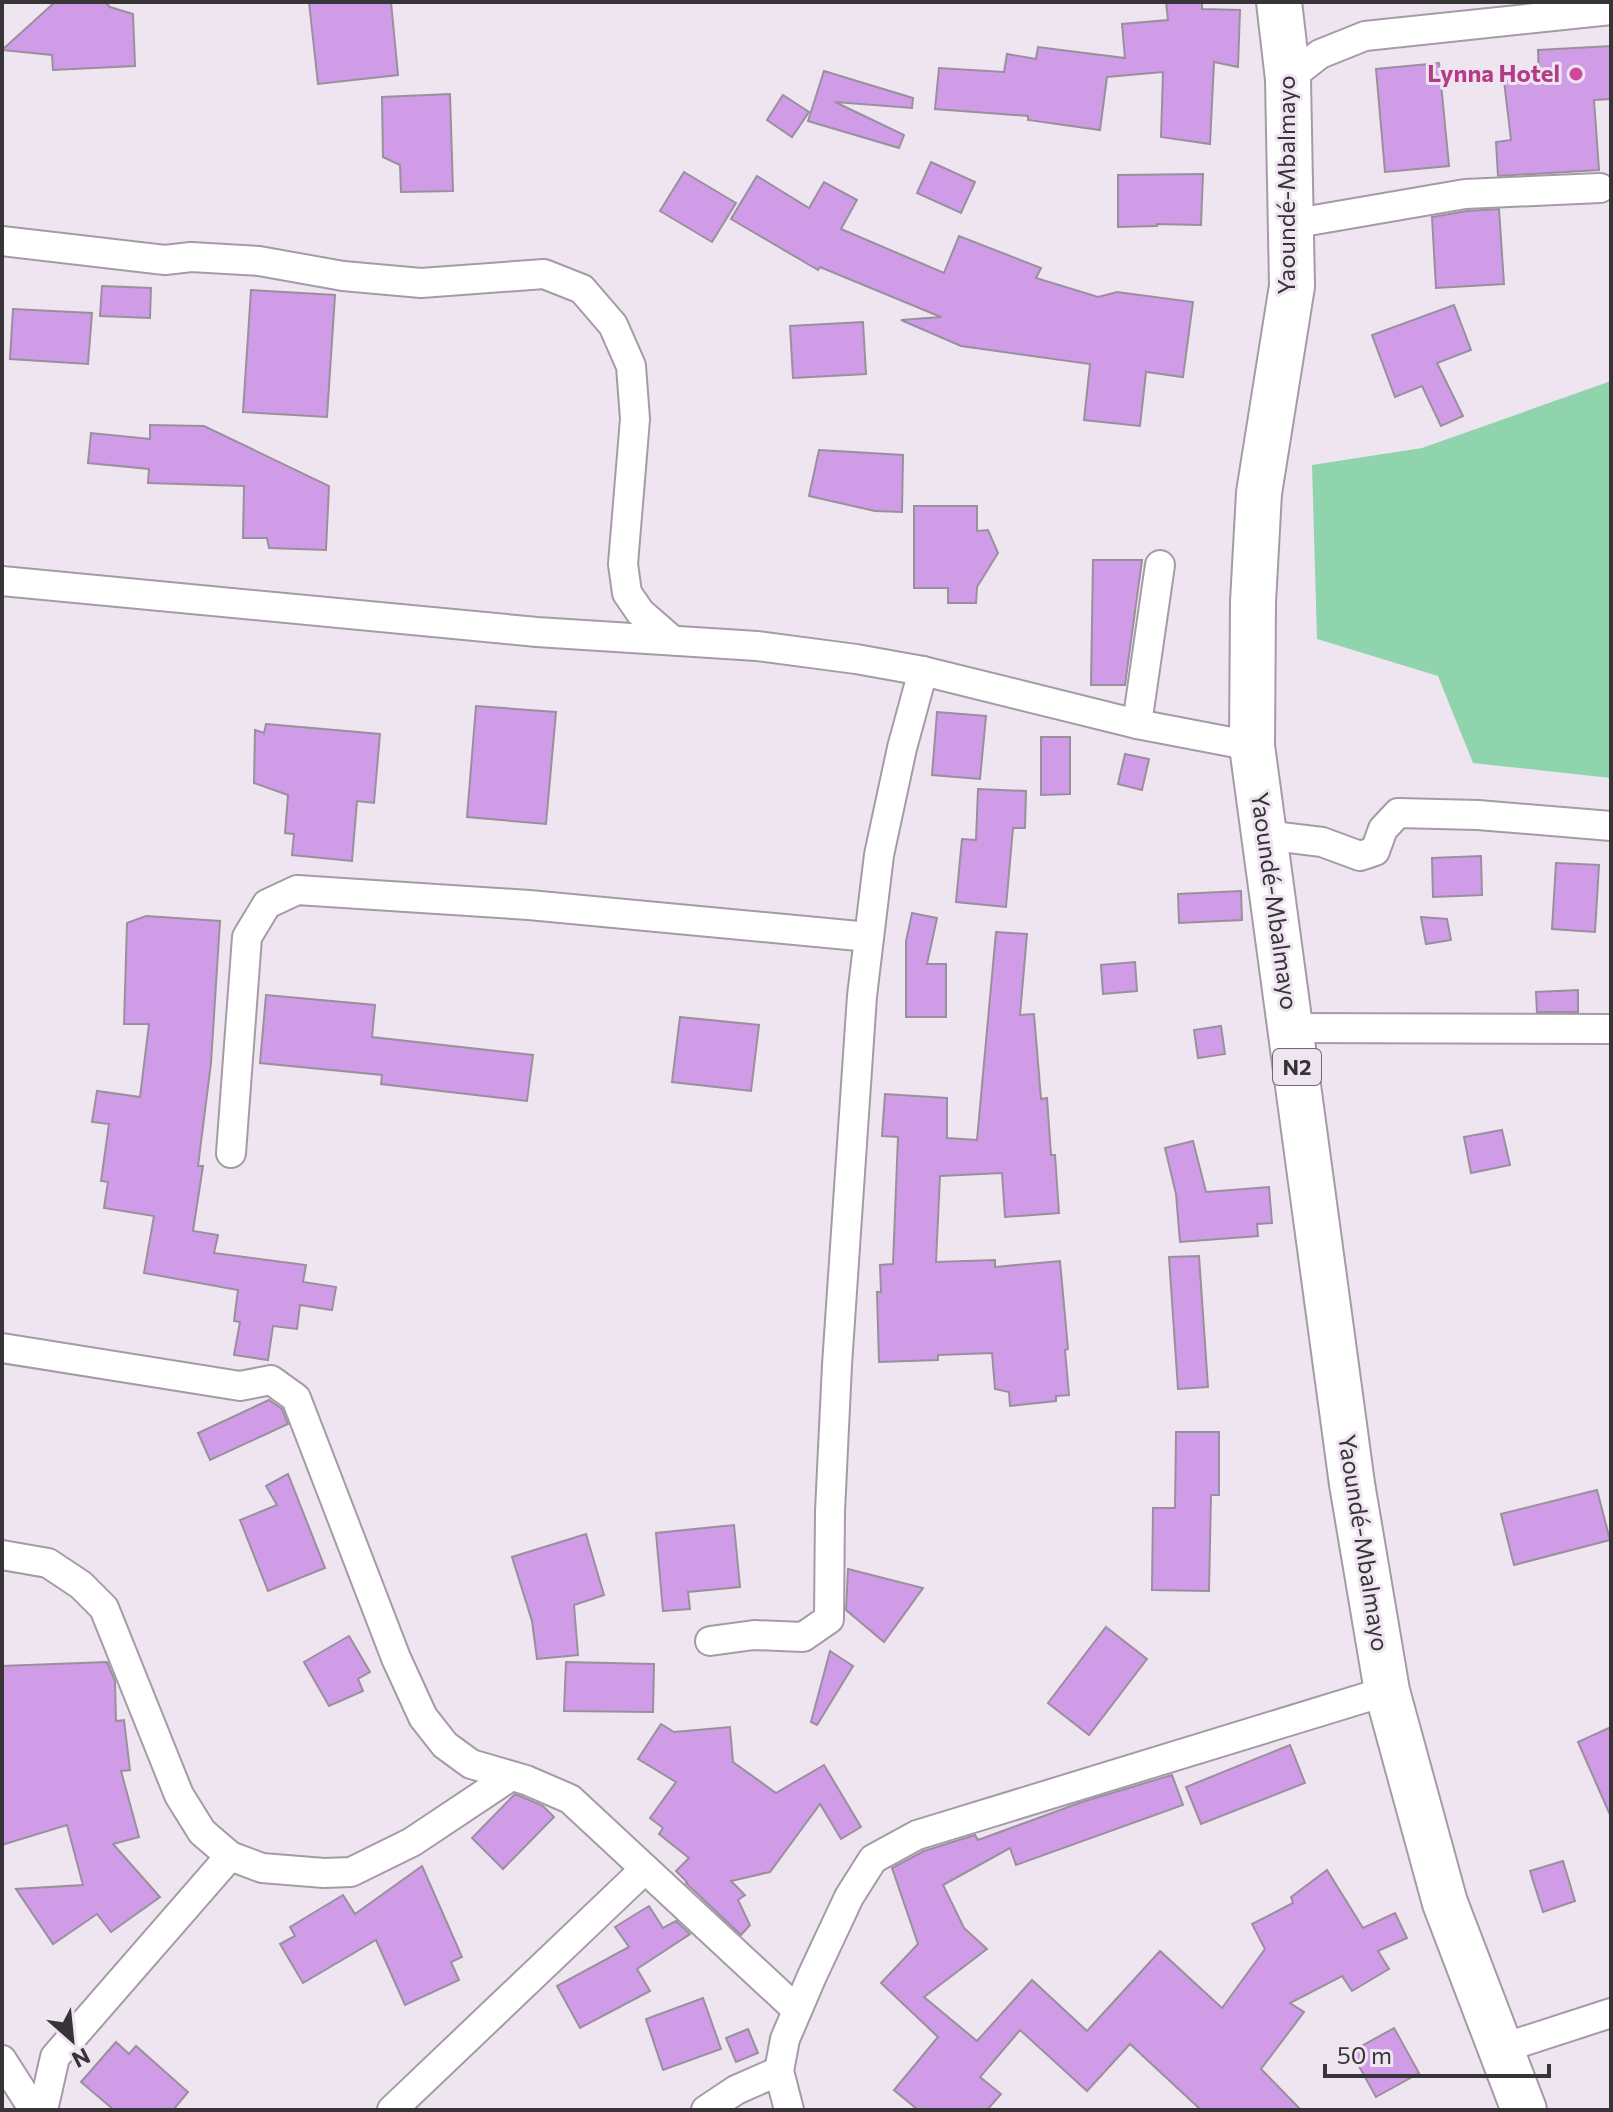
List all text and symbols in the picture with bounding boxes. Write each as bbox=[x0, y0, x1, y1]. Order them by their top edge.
place label: Lynna Hotel bbox=[1427, 58, 1560, 87]
marker: Lynna Hotel bbox=[1567, 65, 1585, 83]
street label: Yaoundé-Mbalmayo bbox=[1271, 75, 1300, 295]
street label: Yaoundé-Mbalmayo bbox=[1246, 790, 1305, 1011]
road number: N2 bbox=[1273, 1049, 1321, 1085]
street label: Yaoundé-Mbalmayo bbox=[1333, 1432, 1396, 1653]
north arrow bbox=[32, 2000, 112, 2080]
scale bar bbox=[1325, 2028, 1549, 2078]
text: 50 m bbox=[1337, 2040, 1392, 2069]
text: N bbox=[68, 2042, 95, 2074]

